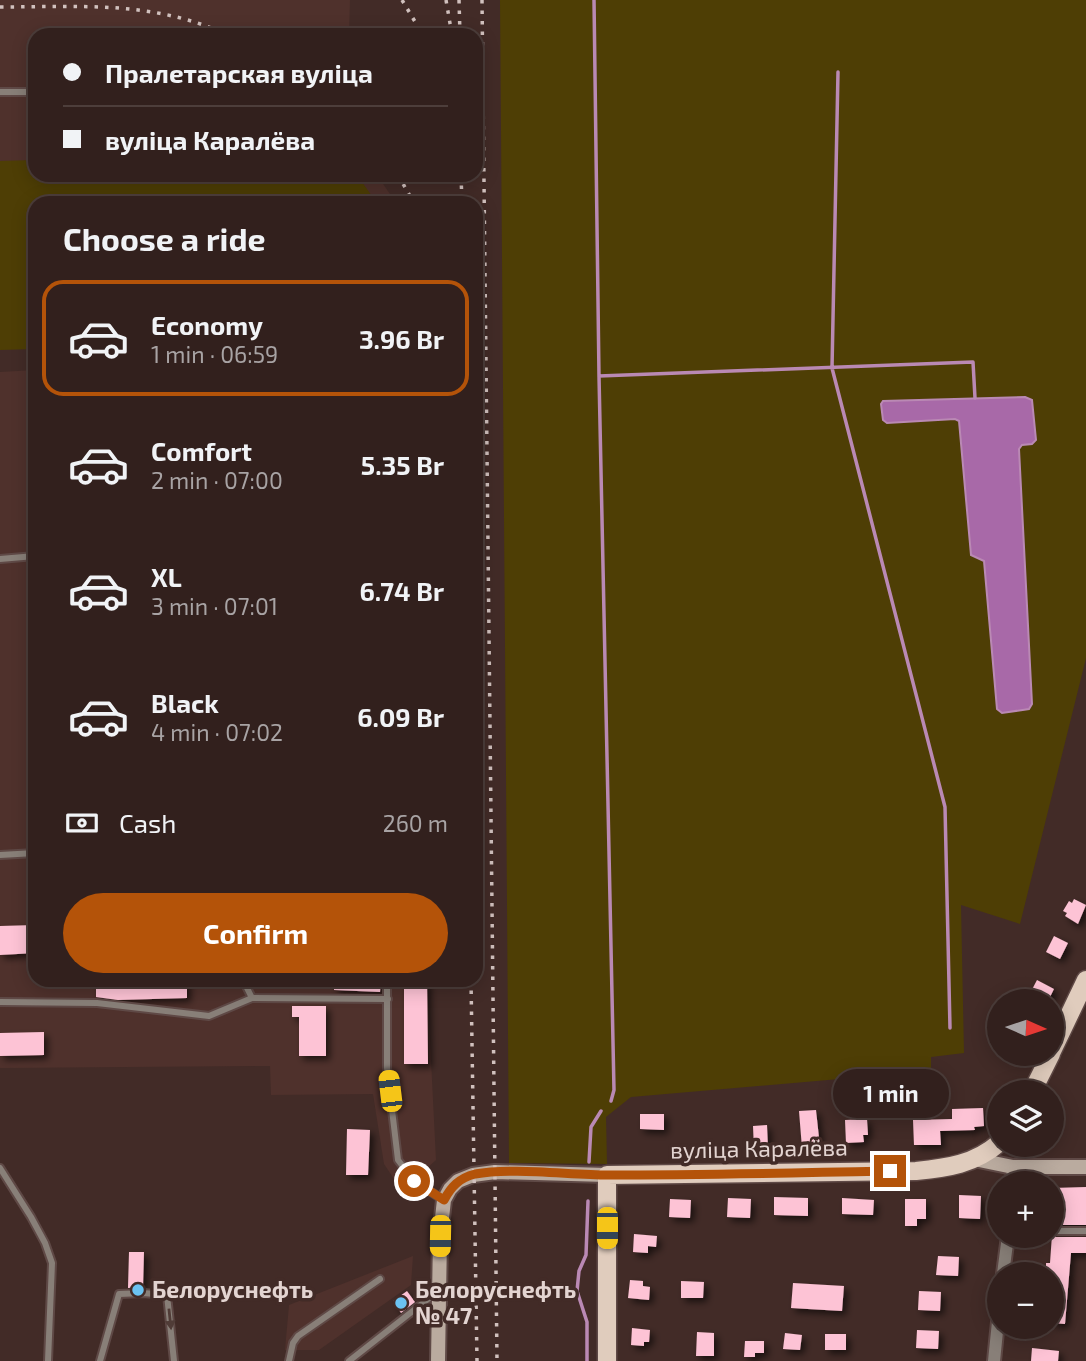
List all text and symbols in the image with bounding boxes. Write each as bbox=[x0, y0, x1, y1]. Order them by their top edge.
text: Пралетарская вуліца bbox=[105, 57, 373, 88]
text: вуліца Каралёва bbox=[105, 124, 315, 155]
text: Choose a ride bbox=[63, 219, 266, 257]
icon: car bbox=[67, 307, 130, 370]
text: Economy bbox=[151, 309, 263, 340]
text: 3.96 Br bbox=[359, 323, 444, 354]
text: 1 min · 06:59 bbox=[151, 340, 278, 368]
icon: car bbox=[67, 433, 130, 496]
text: Comfort bbox=[151, 435, 252, 466]
text: 5.35 Br bbox=[361, 449, 444, 480]
text: 2 min · 07:00 bbox=[151, 466, 283, 494]
icon: car bbox=[67, 559, 130, 622]
text: XL bbox=[151, 561, 182, 592]
text: 6.74 Br bbox=[360, 575, 444, 606]
text: 3 min · 07:01 bbox=[151, 592, 278, 620]
icon: car bbox=[67, 685, 130, 748]
text: Black bbox=[151, 687, 219, 718]
text: 6.09 Br bbox=[357, 701, 444, 732]
text: 4 min · 07:02 bbox=[151, 718, 283, 746]
icon: cash bbox=[63, 804, 101, 842]
text: Cash bbox=[119, 807, 176, 838]
text: 260 m bbox=[383, 809, 448, 837]
button: Confirm bbox=[63, 893, 448, 973]
north arrow bbox=[987, 989, 1064, 1066]
map controls bbox=[987, 989, 1064, 1339]
car bbox=[378, 1069, 403, 1113]
callout: 1 min bbox=[832, 1070, 948, 1118]
text: 1 min bbox=[863, 1079, 919, 1107]
button: layers bbox=[987, 1080, 1064, 1157]
street label: вуліца Каралёва bbox=[670, 1132, 848, 1165]
route end bbox=[874, 1155, 906, 1187]
route start bbox=[398, 1165, 430, 1197]
button: + bbox=[987, 1171, 1064, 1248]
car bbox=[597, 1207, 618, 1249]
car bbox=[430, 1215, 451, 1257]
button: − bbox=[987, 1262, 1064, 1339]
place label: Белоруснефть bbox=[152, 1275, 313, 1303]
place label: Белоруснефть № 47 bbox=[415, 1275, 576, 1329]
marker: Белоруснефть bbox=[130, 1282, 146, 1298]
marker: Белоруснефть № 47 bbox=[393, 1295, 409, 1311]
one-way arrow bbox=[164, 1308, 175, 1330]

